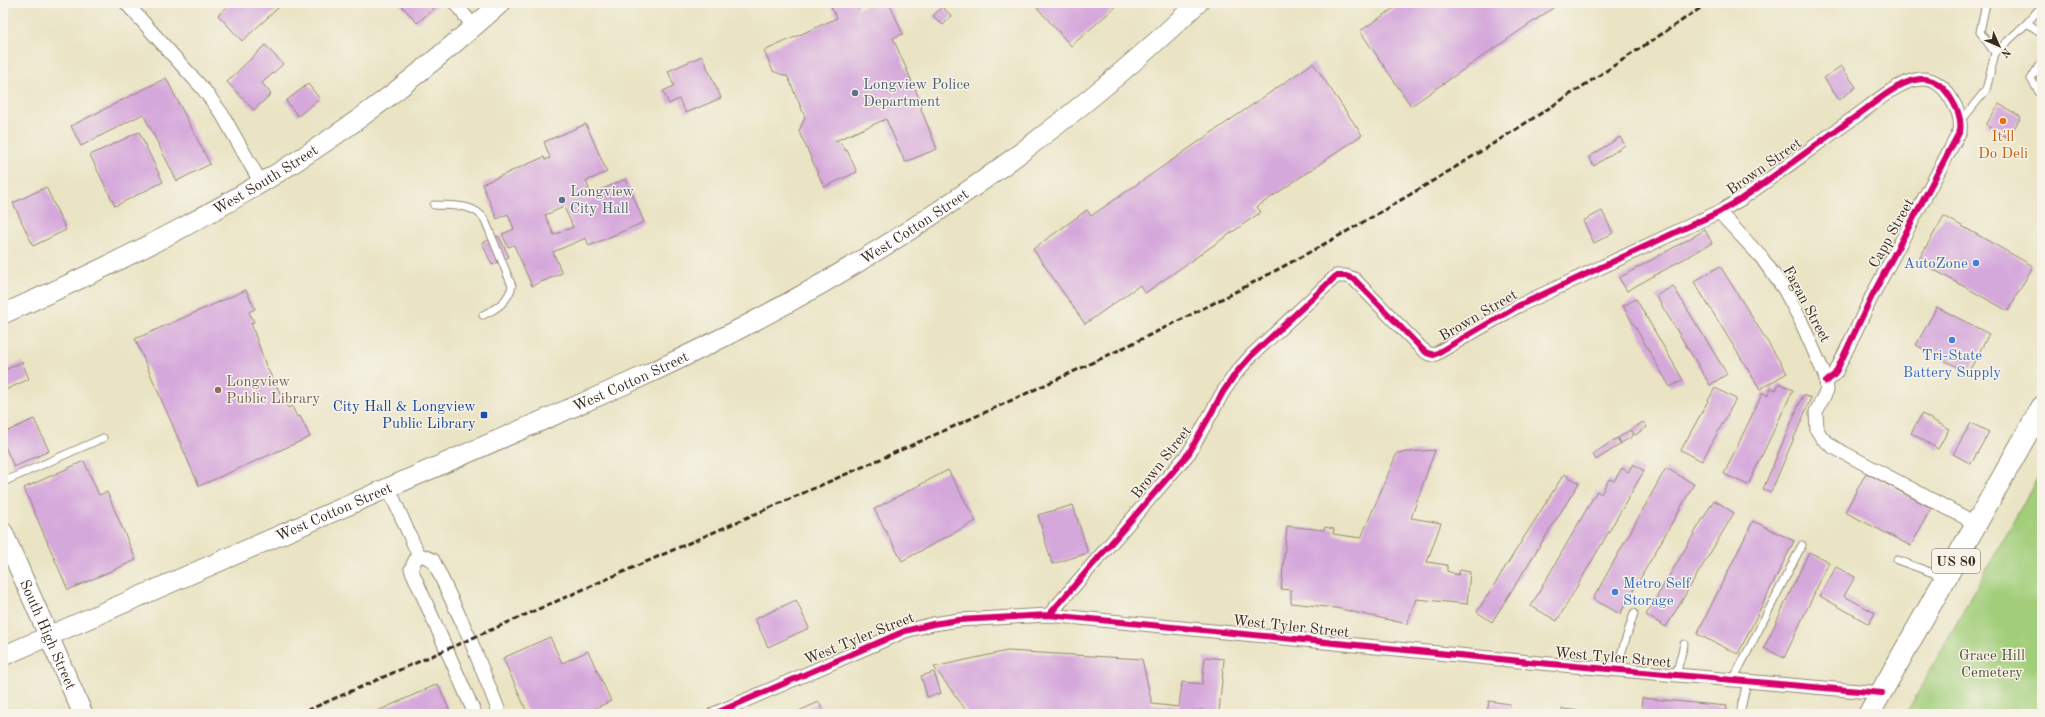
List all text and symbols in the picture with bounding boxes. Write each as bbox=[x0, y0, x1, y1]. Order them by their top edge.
north arrow bbox=[1979, 26, 2019, 66]
text: N bbox=[1998, 45, 2012, 59]
place label: Longview Police Department bbox=[863, 78, 970, 110]
marker: Longview Police Department bbox=[850, 88, 860, 98]
marker: It'll Do Deli bbox=[1998, 116, 2008, 126]
place label: It'll Do Deli bbox=[1978, 130, 2028, 162]
street label: Brown Street bbox=[1725, 136, 1805, 198]
street label: West South Street bbox=[211, 143, 321, 218]
place label: Longview City Hall bbox=[570, 185, 635, 217]
street label: West Cotton Street bbox=[859, 187, 972, 268]
marker: Longview City Hall bbox=[557, 195, 567, 205]
street label: Capp Street bbox=[1867, 196, 1918, 271]
place label: AutoZone bbox=[1904, 257, 1968, 272]
marker: AutoZone bbox=[1971, 258, 1981, 268]
street label: Fagan Street bbox=[1779, 264, 1832, 345]
street label: Brown Street bbox=[1437, 288, 1520, 345]
marker: Tri-State Battery Supply bbox=[1947, 335, 1957, 345]
place label: Tri-State Battery Supply bbox=[1903, 349, 2001, 381]
street label: West Cotton Street bbox=[571, 350, 691, 415]
place label: Longview Public Library bbox=[226, 375, 320, 407]
marker: Longview Public Library bbox=[213, 385, 223, 395]
place label: City Hall & Longview Public Library bbox=[333, 400, 476, 432]
marker: City Hall & Longview Public Library bbox=[479, 410, 489, 420]
street label: Brown Street bbox=[1129, 424, 1195, 502]
street label: West Cotton Street bbox=[274, 481, 395, 545]
road number: US 80 bbox=[1932, 549, 1980, 573]
place label: Metro Self Storage bbox=[1623, 577, 1692, 609]
street label: South High Street bbox=[16, 578, 77, 692]
marker: Metro Self Storage bbox=[1610, 587, 1620, 597]
street label: West Tyler Street bbox=[802, 610, 917, 668]
street label: West Tyler Street bbox=[1232, 614, 1350, 641]
street label: West Tyler Street bbox=[1554, 646, 1672, 671]
park label: Grace Hill Cemetery bbox=[1959, 649, 2025, 681]

